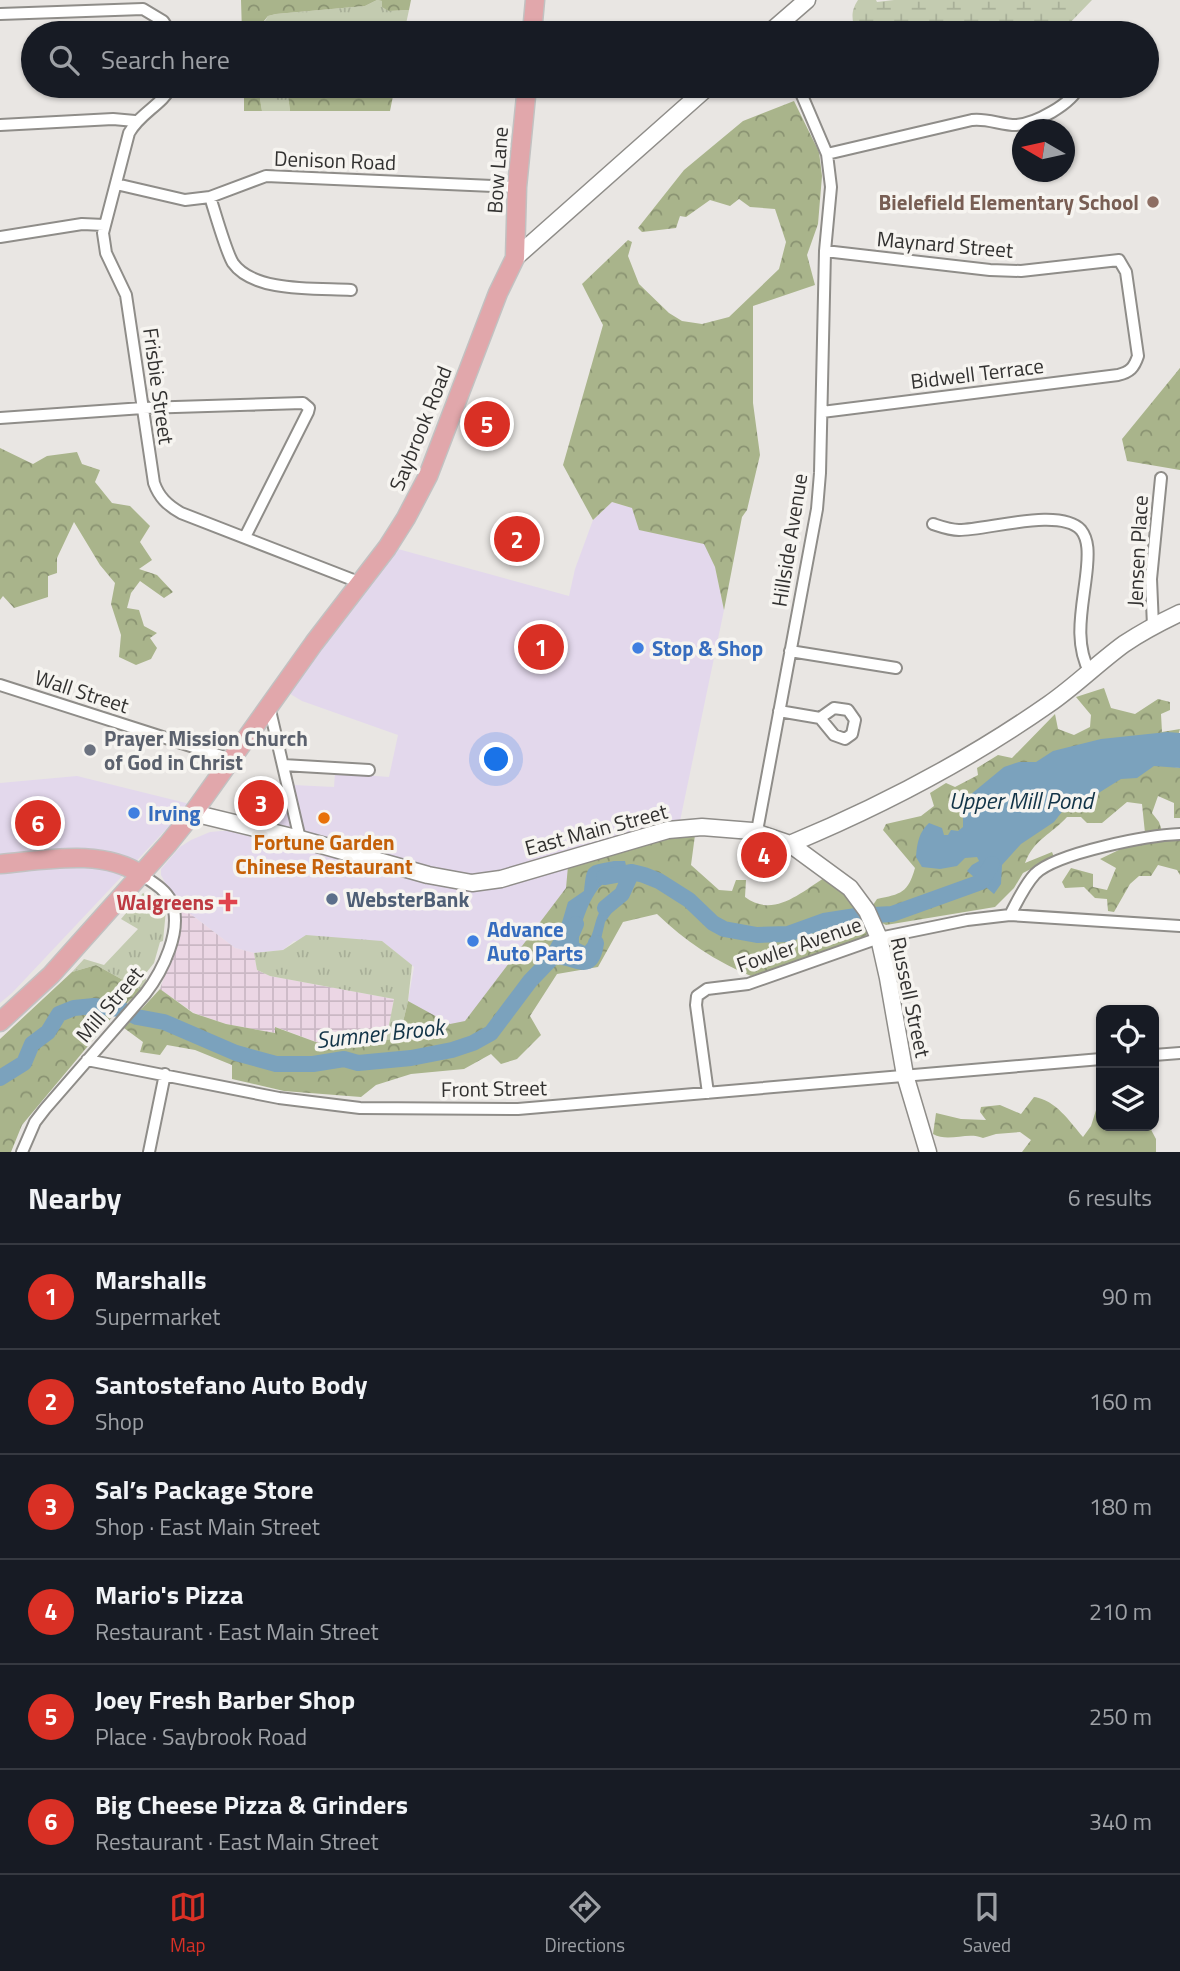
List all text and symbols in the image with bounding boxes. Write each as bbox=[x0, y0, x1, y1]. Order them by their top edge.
search box bbox=[21, 21, 1159, 98]
text: Search here bbox=[101, 40, 230, 79]
icon: search bbox=[45, 41, 83, 79]
north arrow bbox=[1012, 119, 1075, 182]
street label: Bow Lane bbox=[478, 125, 516, 215]
street label: Denison Road bbox=[273, 142, 397, 178]
place label: Bielefield Elementary School bbox=[879, 186, 1139, 218]
marker: Bielefield Elementary School bbox=[1145, 194, 1161, 210]
street label: Maynard Street bbox=[875, 222, 1015, 266]
street label: Frisbie Street bbox=[135, 326, 183, 447]
street label: Bidwell Terrace bbox=[909, 349, 1045, 397]
street label: Saybrook Road bbox=[380, 361, 460, 495]
pin: 5 bbox=[464, 398, 510, 450]
street label: Hillside Avenue bbox=[763, 471, 815, 609]
street label: Jensen Place bbox=[1118, 494, 1156, 608]
pin: 2 bbox=[494, 513, 540, 565]
pin: 1 bbox=[518, 621, 564, 673]
place label: Stop & Shop bbox=[652, 632, 763, 664]
marker: Stop & Shop bbox=[630, 640, 646, 656]
street label: Wall Street bbox=[31, 661, 134, 721]
place label: Prayer Mission Church of God in Christ bbox=[104, 722, 308, 778]
marker: Prayer Mission Church of God in Christ bbox=[82, 742, 98, 758]
your location bbox=[479, 742, 513, 776]
pin: 3 bbox=[238, 777, 284, 829]
water label: Upper Mill Pond bbox=[949, 783, 1095, 818]
street label: East Main Street bbox=[521, 794, 672, 863]
pin: 6 bbox=[15, 797, 61, 849]
place label: Irving bbox=[148, 797, 201, 829]
marker: Irving bbox=[126, 805, 142, 821]
marker: Fortune Garden Chinese Restaurant bbox=[316, 810, 332, 826]
place label: Fortune Garden Chinese Restaurant bbox=[235, 826, 413, 882]
pin: 4 bbox=[741, 829, 787, 881]
place label: WebsterBank bbox=[346, 883, 469, 915]
place label: Walgreens bbox=[116, 886, 214, 918]
marker: WebsterBank bbox=[324, 891, 340, 907]
marker: Walgreens bbox=[220, 894, 236, 910]
street label: Fowler Avenue bbox=[732, 908, 866, 980]
place label: Advance Auto Parts bbox=[487, 913, 583, 969]
marker: Advance Auto Parts bbox=[465, 933, 481, 949]
street label: Russell Street bbox=[883, 934, 940, 1061]
street label: Mill Street bbox=[68, 958, 151, 1049]
map controls bbox=[1096, 1005, 1159, 1131]
button: locate bbox=[1096, 1005, 1159, 1068]
water label: Sumner Brook bbox=[314, 1009, 448, 1057]
button: layers bbox=[1096, 1068, 1159, 1131]
street label: Front Street bbox=[441, 1071, 548, 1105]
text: Nearby bbox=[28, 1175, 121, 1221]
text: 6 results bbox=[1068, 1180, 1152, 1215]
text: Marshalls bbox=[95, 1260, 207, 1299]
text: 1 bbox=[45, 1279, 57, 1314]
text: 90 m bbox=[1102, 1279, 1152, 1314]
text: Supermarket bbox=[95, 1299, 220, 1334]
text: Santostefano Auto Body bbox=[95, 1365, 368, 1404]
text: 2 bbox=[45, 1384, 57, 1419]
text: 160 m bbox=[1089, 1384, 1152, 1419]
text: Shop bbox=[95, 1404, 144, 1439]
text: Sal’s Package Store bbox=[95, 1470, 313, 1509]
text: 3 bbox=[45, 1489, 57, 1524]
text: 180 m bbox=[1089, 1489, 1152, 1524]
text: Shop · East Main Street bbox=[95, 1509, 320, 1544]
text: Mario's Pizza bbox=[95, 1575, 244, 1614]
text: 4 bbox=[45, 1594, 57, 1629]
text: 210 m bbox=[1089, 1594, 1152, 1629]
text: Restaurant · East Main Street bbox=[95, 1614, 379, 1649]
text: Joey Fresh Barber Shop bbox=[95, 1680, 355, 1719]
text: 5 bbox=[45, 1699, 57, 1734]
text: 250 m bbox=[1089, 1699, 1152, 1734]
text: Place · Saybrook Road bbox=[95, 1719, 307, 1754]
text: Big Cheese Pizza & Grinders bbox=[95, 1785, 408, 1824]
text: 6 bbox=[45, 1804, 57, 1839]
text: 340 m bbox=[1089, 1804, 1152, 1839]
text: Restaurant · East Main Street bbox=[95, 1824, 379, 1859]
tab: Map bbox=[169, 1888, 207, 1959]
tab: Directions bbox=[545, 1888, 625, 1959]
tab: Saved bbox=[963, 1888, 1011, 1959]

